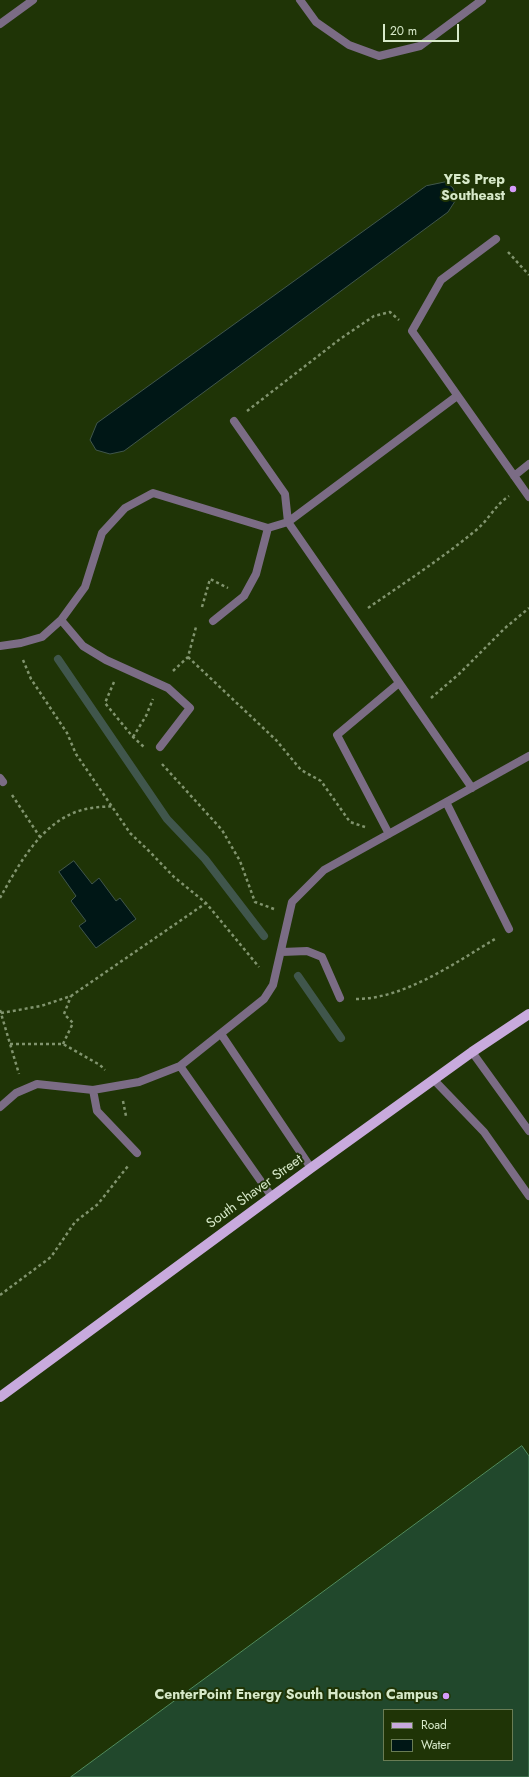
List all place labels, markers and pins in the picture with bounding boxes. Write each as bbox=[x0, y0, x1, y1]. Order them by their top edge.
place label: YES Prep Southeast bbox=[441, 173, 505, 206]
marker: YES Prep Southeast bbox=[508, 184, 518, 194]
place label: CenterPoint Energy South Houston Campus bbox=[154, 1688, 438, 1704]
marker: CenterPoint Energy South Houston Campus bbox=[441, 1691, 451, 1701]

